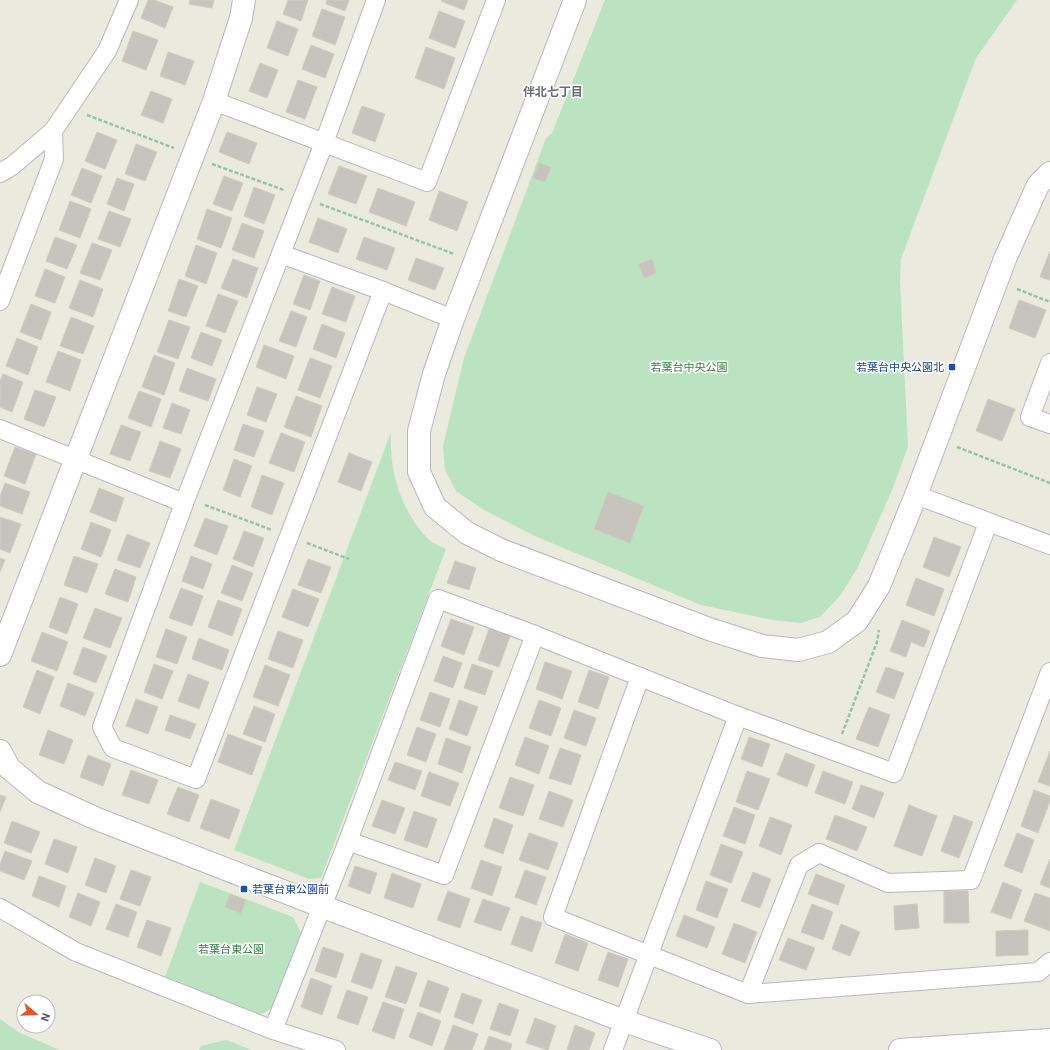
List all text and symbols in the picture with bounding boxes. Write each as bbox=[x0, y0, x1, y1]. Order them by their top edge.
district label: 伴北七丁目 bbox=[523, 85, 583, 99]
park label: 若葉台中央公園 bbox=[651, 361, 728, 374]
place label: 若葉台中央公園北 bbox=[856, 361, 944, 374]
marker: 若葉台中央公園北 bbox=[947, 362, 957, 372]
place label: 若葉台東公園前 bbox=[252, 883, 329, 896]
marker: 若葉台東公園前 bbox=[239, 884, 249, 894]
park label: 若葉台東公園 bbox=[198, 943, 264, 956]
north arrow bbox=[16, 994, 56, 1034]
text: N bbox=[37, 1011, 52, 1023]

